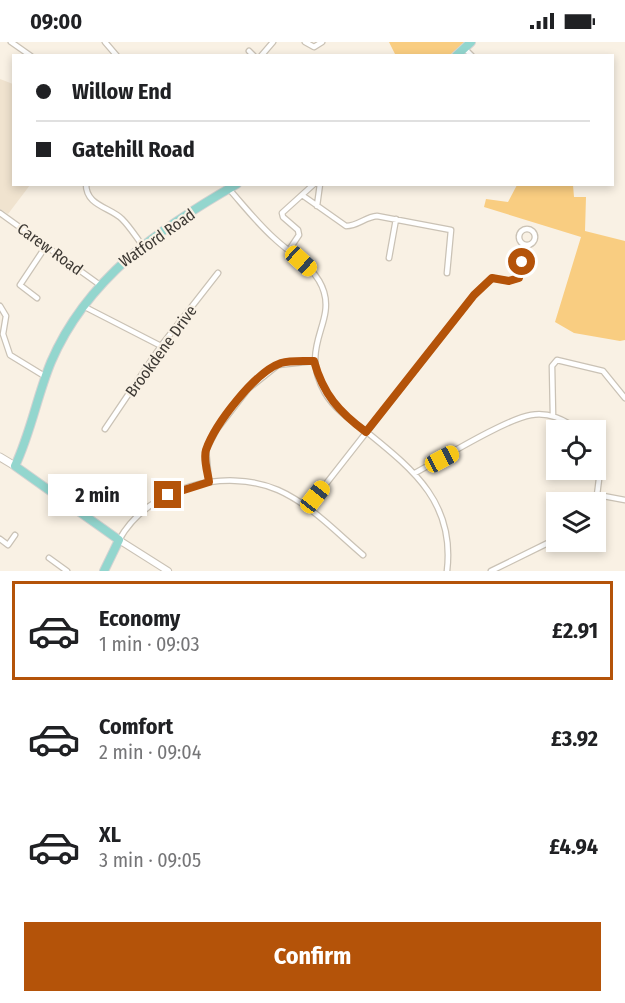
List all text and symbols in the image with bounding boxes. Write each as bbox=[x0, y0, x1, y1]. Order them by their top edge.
text: 09:00 bbox=[30, 8, 82, 35]
text: Willow End bbox=[72, 78, 172, 105]
text: Gatehill Road bbox=[72, 136, 195, 163]
street label: Watford Road bbox=[115, 205, 199, 271]
street label: Carew Road bbox=[14, 219, 86, 279]
car bbox=[282, 242, 320, 280]
route start bbox=[508, 248, 535, 275]
street label: Brookdene Drive bbox=[121, 301, 201, 400]
map controls bbox=[546, 420, 606, 552]
button: locate bbox=[546, 420, 606, 480]
car bbox=[422, 443, 462, 475]
callout: 2 min bbox=[48, 474, 147, 516]
car bbox=[297, 477, 333, 517]
route end bbox=[154, 481, 181, 508]
text: 2 min bbox=[75, 483, 120, 507]
button: layers bbox=[546, 492, 606, 552]
icon: car bbox=[27, 604, 81, 658]
text: Economy bbox=[99, 605, 180, 632]
text: £2.91 bbox=[552, 617, 598, 644]
text: 1 min · 09:03 bbox=[99, 632, 200, 656]
icon: car bbox=[27, 712, 81, 766]
text: Comfort bbox=[99, 713, 173, 740]
text: £3.92 bbox=[551, 725, 598, 752]
text: 2 min · 09:04 bbox=[99, 740, 201, 764]
icon: car bbox=[27, 820, 81, 874]
text: XL bbox=[99, 821, 121, 848]
text: £4.94 bbox=[549, 833, 598, 860]
text: 3 min · 09:05 bbox=[99, 848, 201, 872]
button: Confirm bbox=[24, 922, 601, 991]

